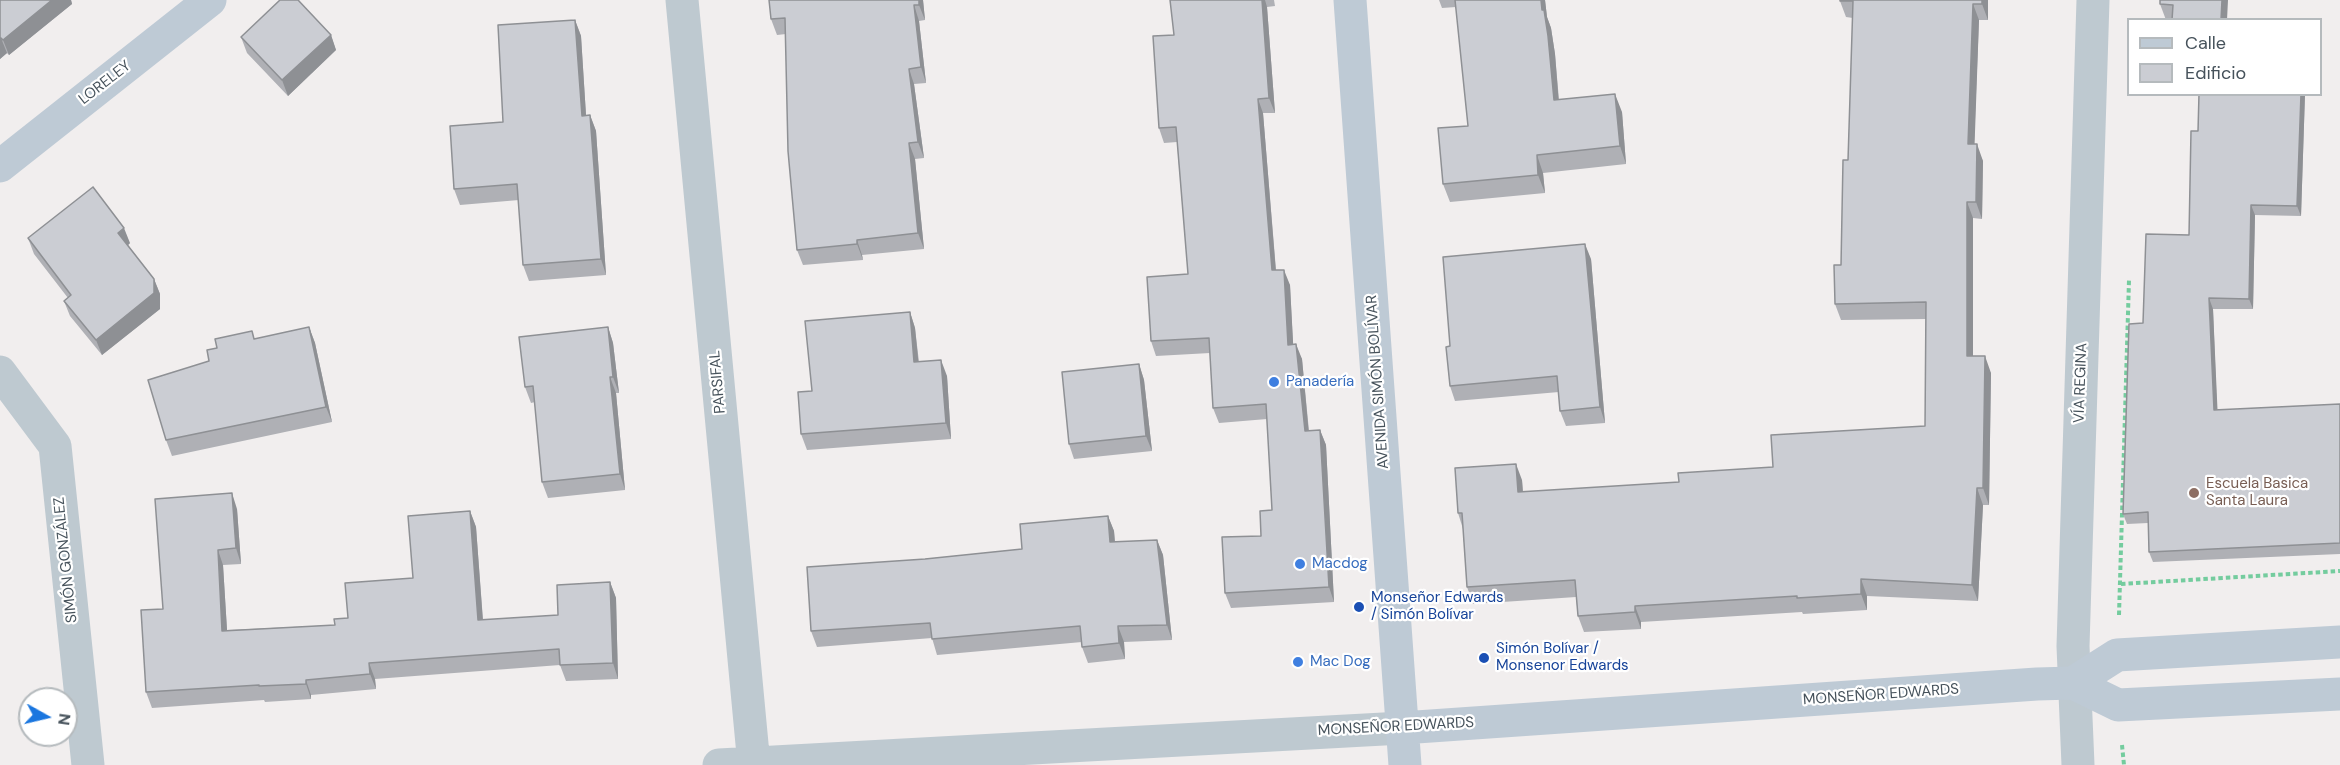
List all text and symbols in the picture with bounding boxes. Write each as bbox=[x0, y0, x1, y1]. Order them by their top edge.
legend bbox=[2127, 18, 2322, 96]
text: Calle bbox=[2185, 31, 2226, 55]
street label: LORELEY bbox=[75, 57, 135, 109]
text: Edificio bbox=[2185, 61, 2246, 85]
street label: AVENIDA SIMÓN BOLÍVAR bbox=[1363, 294, 1393, 470]
street label: VÍA REGINA bbox=[2071, 343, 2091, 423]
street label: PARSIFAL bbox=[706, 350, 730, 414]
place label: Panadería bbox=[1286, 373, 1354, 391]
marker: Panadería bbox=[1267, 375, 1281, 389]
place label: Escuela Basica Santa Laura bbox=[2206, 475, 2308, 510]
marker: Escuela Basica Santa Laura bbox=[2187, 486, 2201, 500]
street label: SIMÓN GONZÁLEZ bbox=[50, 496, 82, 624]
place label: Macdog bbox=[1312, 555, 1368, 573]
marker: Macdog bbox=[1293, 557, 1307, 571]
place label: Monseñor Edwards / Simón Bolívar bbox=[1371, 589, 1504, 624]
marker: Monseñor Edwards / Simón Bolívar bbox=[1352, 600, 1366, 614]
place label: Simón Bolívar / Monsenor Edwards bbox=[1496, 640, 1629, 675]
marker: Simón Bolívar / Monsenor Edwards bbox=[1477, 651, 1491, 665]
place label: Mac Dog bbox=[1310, 653, 1371, 671]
marker: Mac Dog bbox=[1291, 655, 1305, 669]
street label: MONSEÑOR EDWARDS bbox=[1802, 681, 1960, 709]
north arrow bbox=[18, 687, 78, 747]
text: N bbox=[53, 712, 76, 727]
street label: MONSEÑOR EDWARDS bbox=[1317, 714, 1475, 740]

